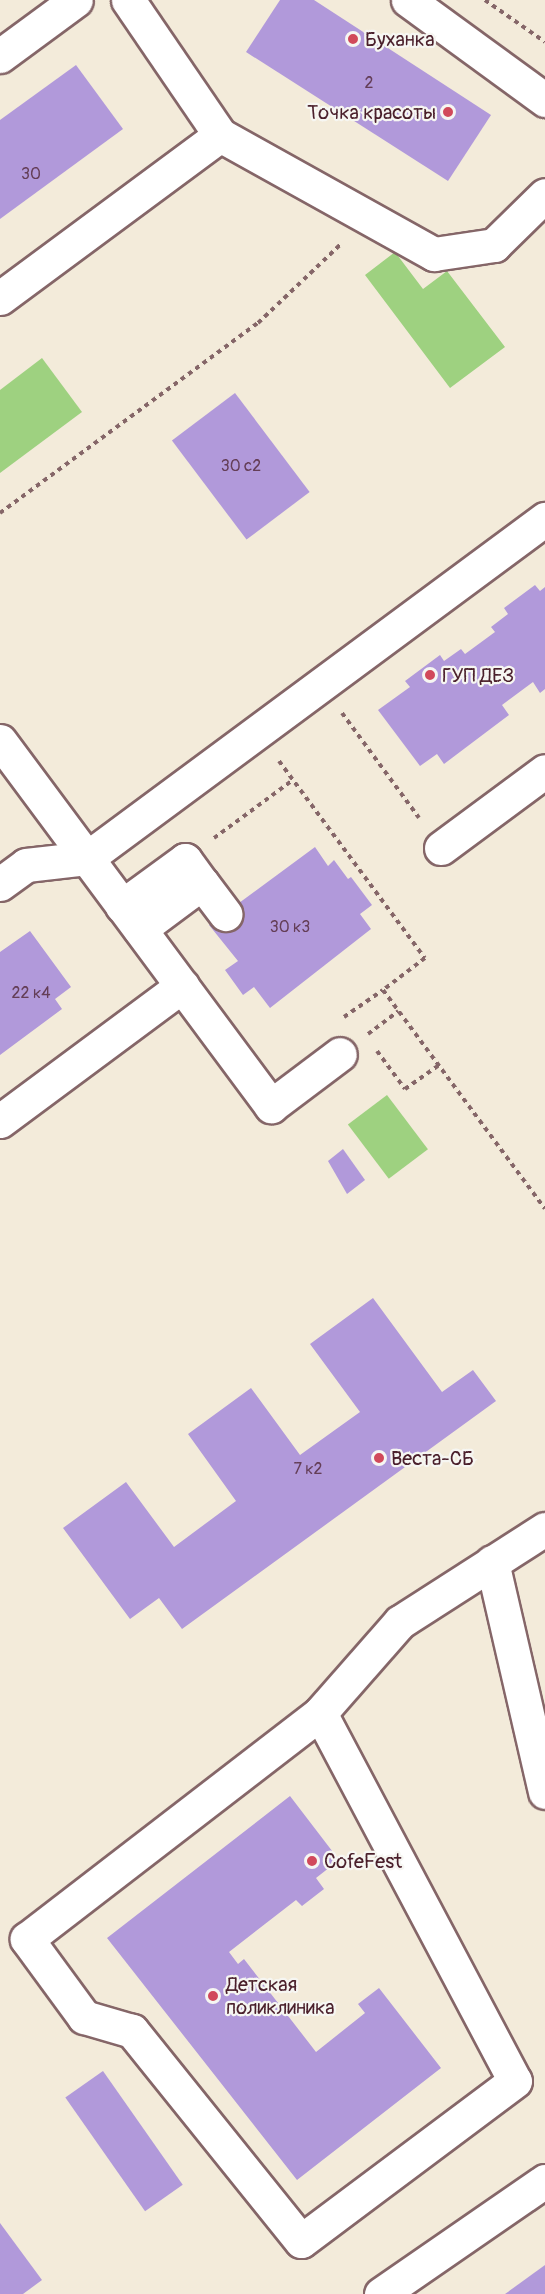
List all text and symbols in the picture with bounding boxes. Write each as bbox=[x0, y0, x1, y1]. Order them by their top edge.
place label: Буханка bbox=[365, 27, 434, 51]
marker: Буханка bbox=[346, 32, 360, 46]
house number: 2 bbox=[365, 73, 373, 93]
place label: Точка красоты bbox=[307, 100, 436, 124]
marker: Точка красоты bbox=[441, 105, 455, 119]
house number: 30 bbox=[21, 164, 41, 184]
house number: 30 c2 bbox=[221, 456, 261, 476]
place label: ГУП ДЕЗ bbox=[442, 663, 514, 687]
marker: ГУП ДЕЗ bbox=[423, 668, 437, 682]
house number: 30 к3 bbox=[270, 917, 310, 937]
house number: 22 к4 bbox=[12, 983, 50, 1003]
place label: Веста-СБ bbox=[391, 1446, 474, 1470]
marker: Веста-СБ bbox=[372, 1451, 386, 1465]
house number: 7 к2 bbox=[293, 1459, 323, 1479]
place label: CofeFest bbox=[324, 1849, 402, 1873]
marker: CofeFest bbox=[305, 1854, 319, 1868]
place label: Детская поликлиника bbox=[226, 1972, 335, 2019]
marker: Детская поликлиника bbox=[204, 1987, 222, 2005]

